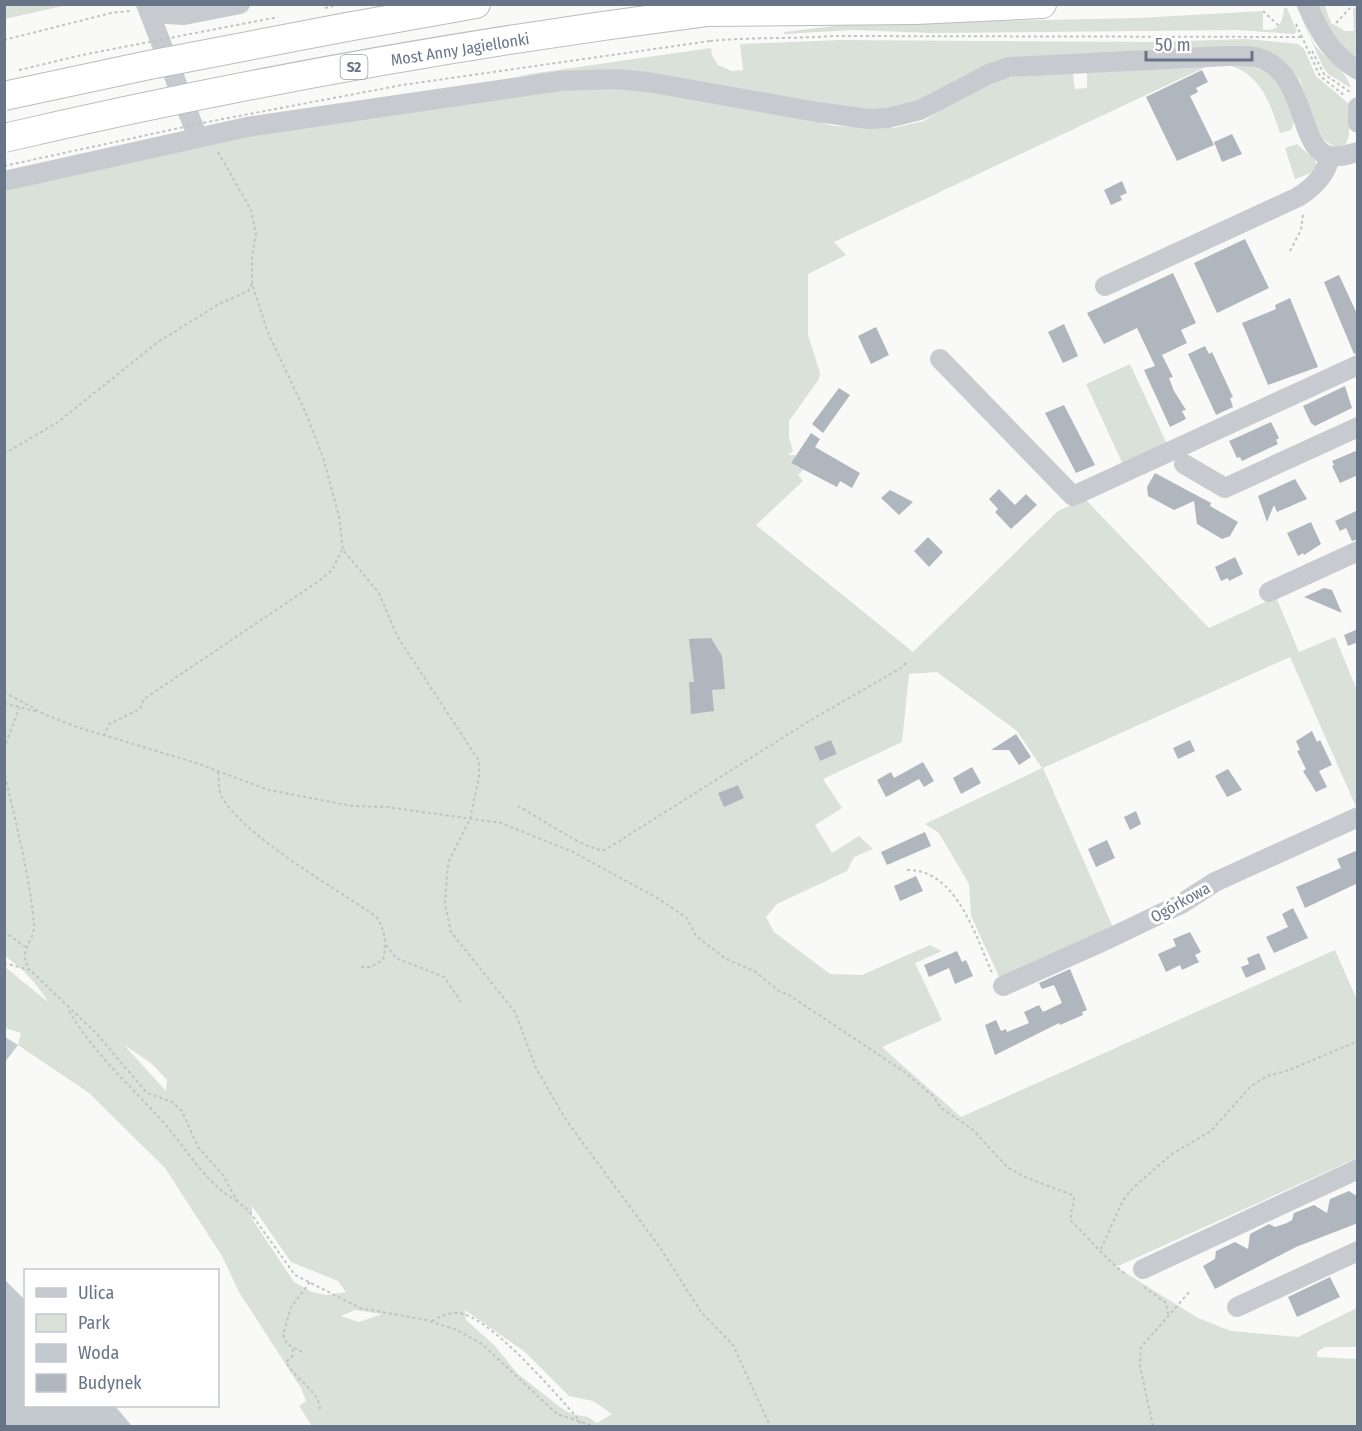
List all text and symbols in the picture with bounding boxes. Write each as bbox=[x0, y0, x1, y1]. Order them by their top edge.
scale bar bbox=[1146, 24, 1252, 62]
street label: Most Anny Jagiellonki bbox=[390, 29, 531, 70]
text: 50 m bbox=[1155, 34, 1191, 56]
road number: S2 bbox=[340, 55, 368, 79]
street label: Ogórkowa bbox=[1147, 878, 1213, 927]
legend bbox=[24, 1269, 219, 1407]
text: Ulica bbox=[78, 1282, 114, 1304]
text: Park bbox=[78, 1312, 111, 1334]
text: Woda bbox=[78, 1342, 119, 1364]
text: Budynek bbox=[78, 1372, 142, 1394]

